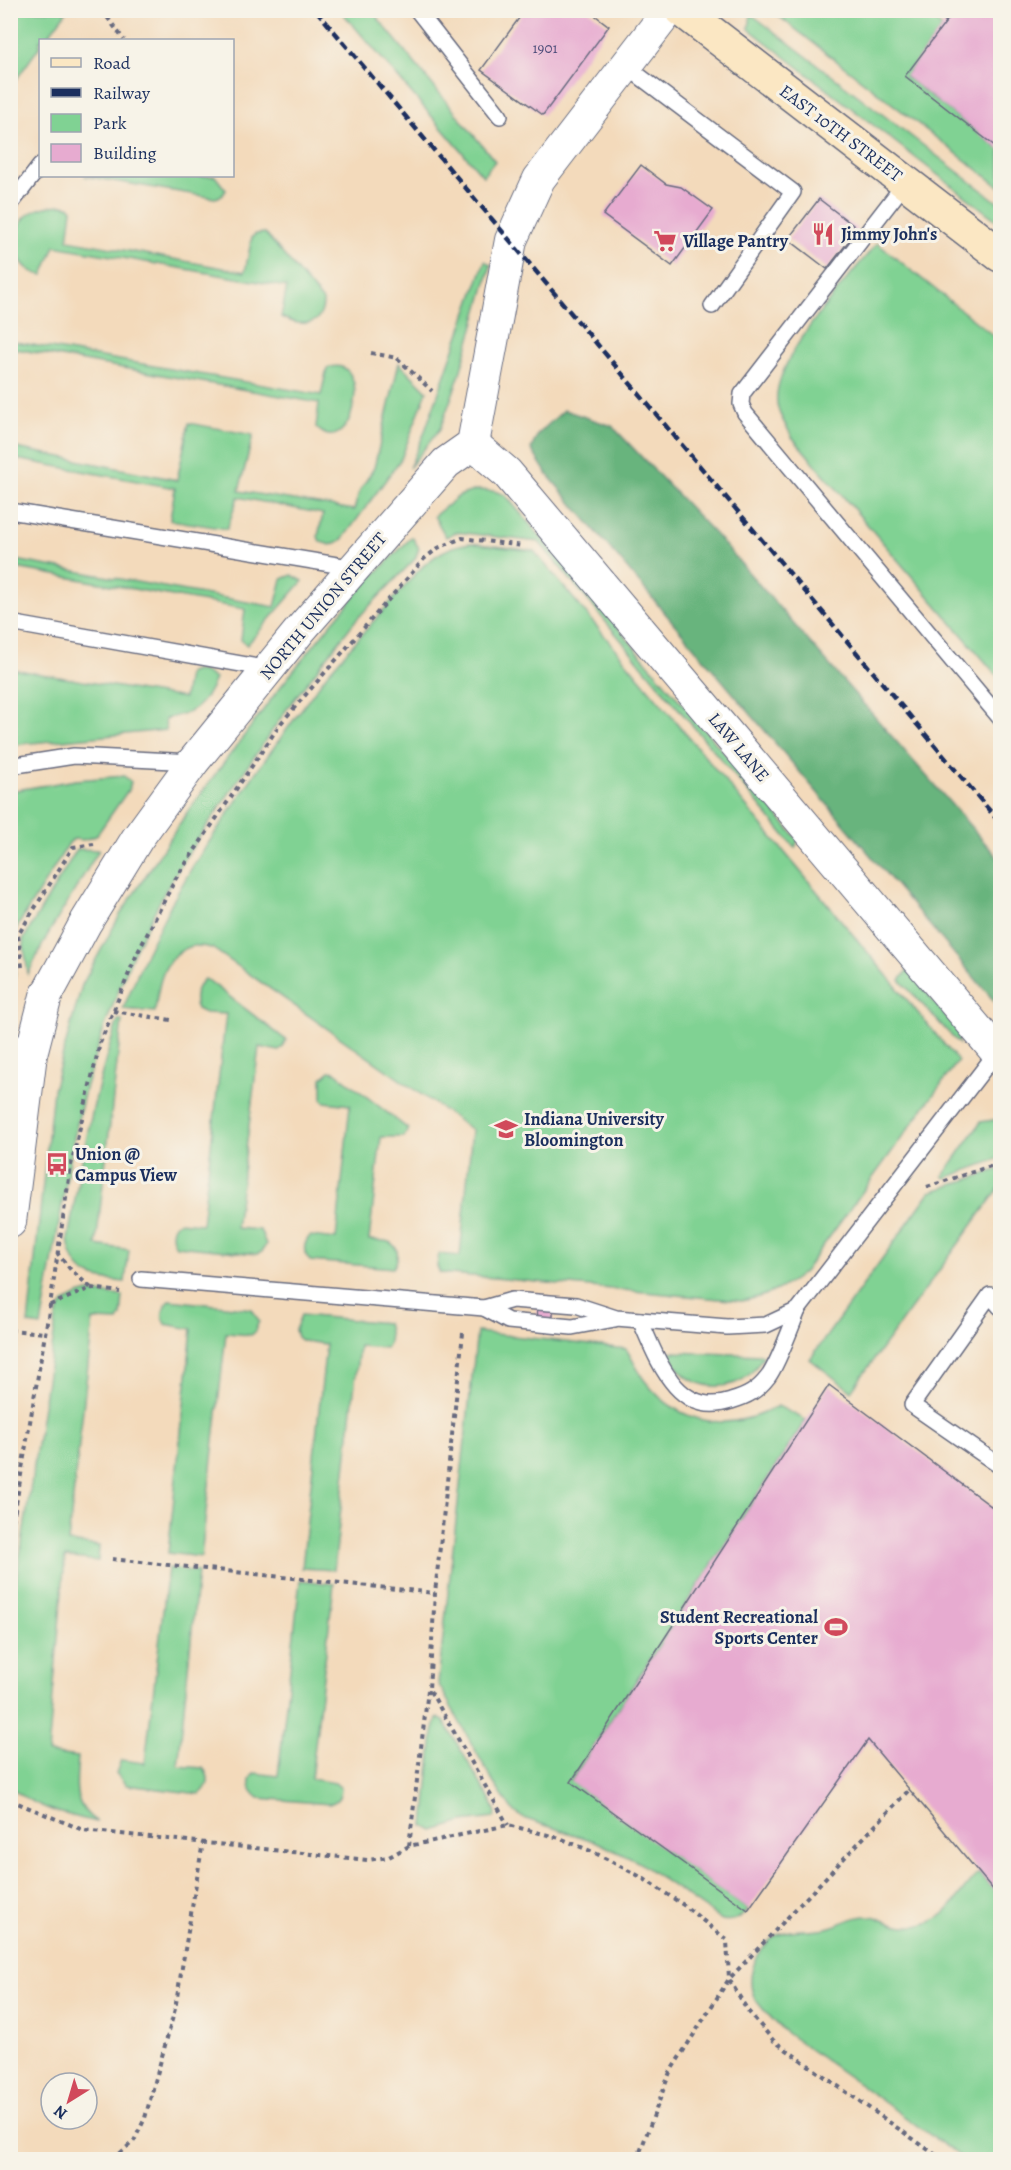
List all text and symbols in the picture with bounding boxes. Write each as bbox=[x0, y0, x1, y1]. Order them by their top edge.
house number: 1901 bbox=[532, 38, 558, 58]
legend bbox=[39, 39, 234, 177]
text: Road bbox=[93, 51, 131, 75]
street label: EAST 10TH STREET bbox=[775, 79, 908, 187]
text: Railway bbox=[93, 81, 151, 105]
text: Park bbox=[93, 111, 127, 135]
text: Building bbox=[93, 141, 157, 165]
restaurant icon: Jimmy John's bbox=[810, 221, 836, 247]
place label: Jimmy John's bbox=[841, 222, 937, 246]
supermarket icon: Village Pantry bbox=[652, 228, 678, 254]
place label: Village Pantry bbox=[682, 229, 789, 253]
street label: NORTH UNION STREET bbox=[254, 527, 392, 685]
street label: LAW LANE bbox=[703, 707, 775, 787]
place label: Indiana University Bloomington bbox=[524, 1107, 665, 1152]
school or university icon: Indiana University Bloomington bbox=[493, 1116, 519, 1142]
place label: Union @ Campus View bbox=[75, 1142, 178, 1187]
bus stop icon: Union @ Campus View bbox=[44, 1151, 70, 1177]
place label: Student Recreational Sports Center bbox=[660, 1605, 819, 1650]
sports icon: Student Recreational Sports Center bbox=[823, 1614, 849, 1640]
north arrow bbox=[39, 2071, 99, 2131]
text: N bbox=[49, 2100, 72, 2124]

